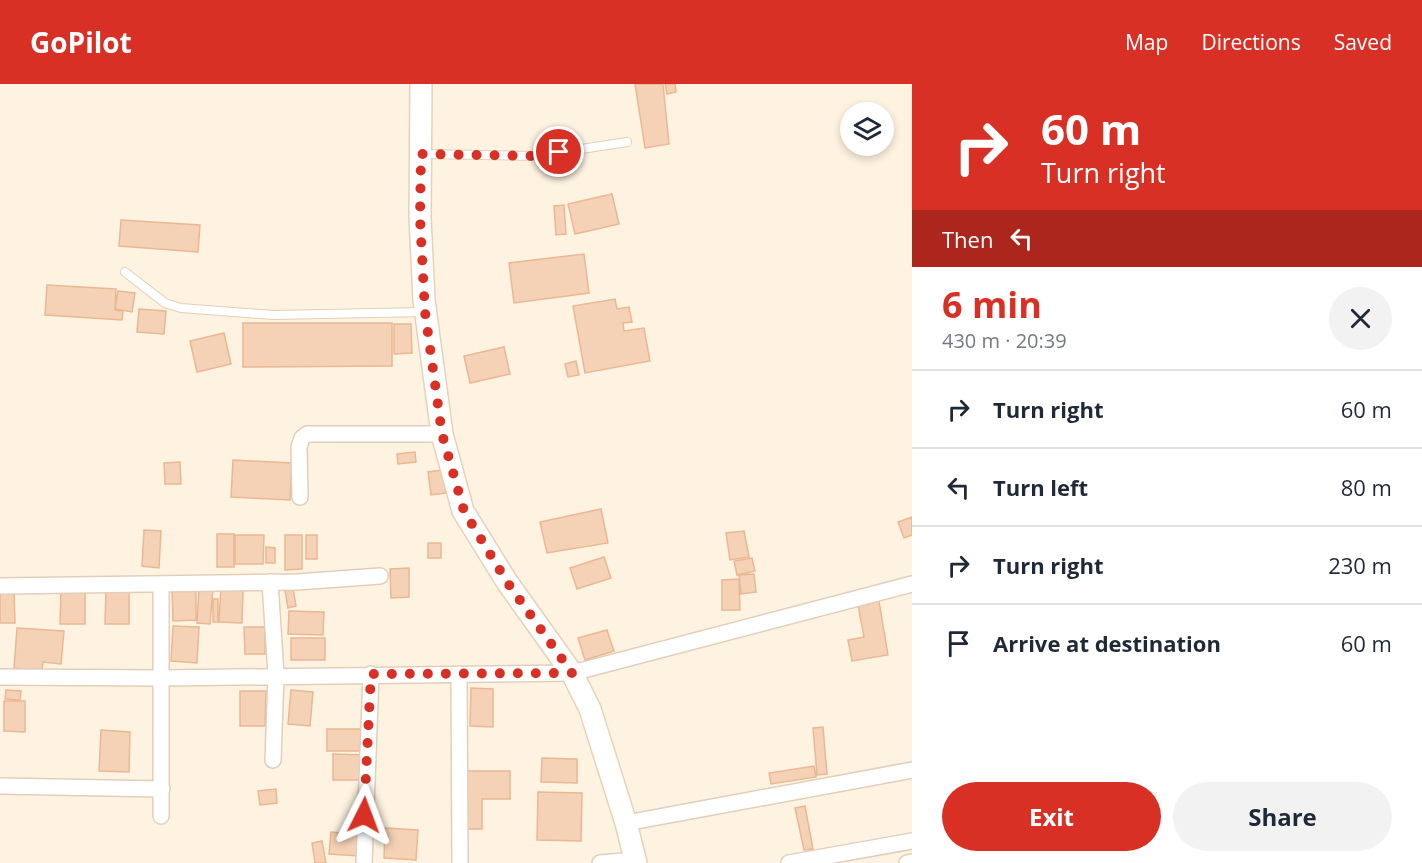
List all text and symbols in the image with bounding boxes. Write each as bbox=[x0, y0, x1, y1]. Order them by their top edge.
text: GoPilot bbox=[30, 23, 132, 61]
text: Map bbox=[1125, 28, 1168, 56]
text: Directions bbox=[1201, 28, 1301, 56]
text: Saved bbox=[1334, 28, 1392, 56]
text: 60 m bbox=[1041, 100, 1141, 157]
map controls bbox=[840, 102, 894, 156]
button: layers bbox=[840, 102, 894, 156]
icon: right bbox=[942, 108, 1020, 186]
pin bbox=[533, 126, 584, 177]
icon: arrive bbox=[542, 135, 575, 168]
text: Turn right bbox=[1041, 154, 1166, 191]
icon: left bbox=[1005, 222, 1038, 255]
text: Then bbox=[942, 224, 993, 254]
text: 6 min bbox=[942, 280, 1042, 329]
button: close bbox=[1329, 287, 1392, 350]
text: 430 m · 20:39 bbox=[942, 327, 1067, 354]
icon: right bbox=[942, 393, 975, 426]
text: Turn right bbox=[993, 394, 1104, 424]
text: 60 m bbox=[1341, 394, 1392, 424]
icon: left bbox=[942, 471, 975, 504]
text: Turn left bbox=[993, 472, 1088, 502]
text: 80 m bbox=[1341, 472, 1392, 502]
icon: right bbox=[942, 549, 975, 582]
text: Turn right bbox=[993, 550, 1104, 580]
text: 230 m bbox=[1328, 550, 1392, 580]
icon: arrive bbox=[942, 627, 975, 660]
text: Arrive at destination bbox=[993, 628, 1221, 658]
text: 60 m bbox=[1341, 628, 1392, 658]
button: Exit bbox=[942, 782, 1161, 851]
button: Share bbox=[1173, 782, 1392, 851]
position arrow bbox=[332, 783, 396, 847]

